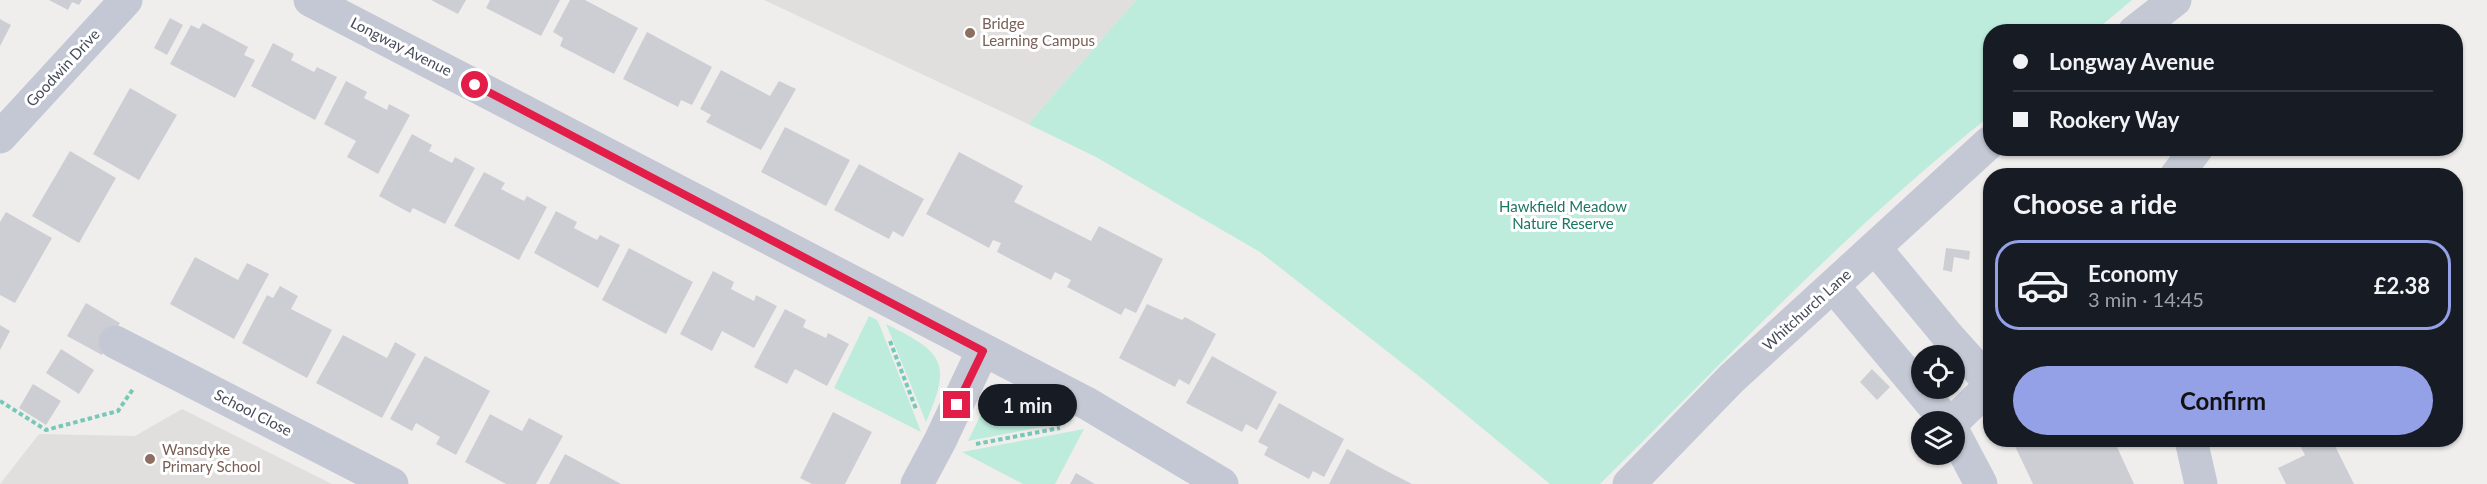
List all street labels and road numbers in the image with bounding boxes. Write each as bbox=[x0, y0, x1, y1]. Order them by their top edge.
street label: Longway Avenue bbox=[348, 13, 455, 79]
street label: Goodwin Drive bbox=[22, 25, 103, 110]
street label: Whitchurch Lane bbox=[1758, 265, 1854, 354]
street label: School Close bbox=[212, 385, 295, 439]

